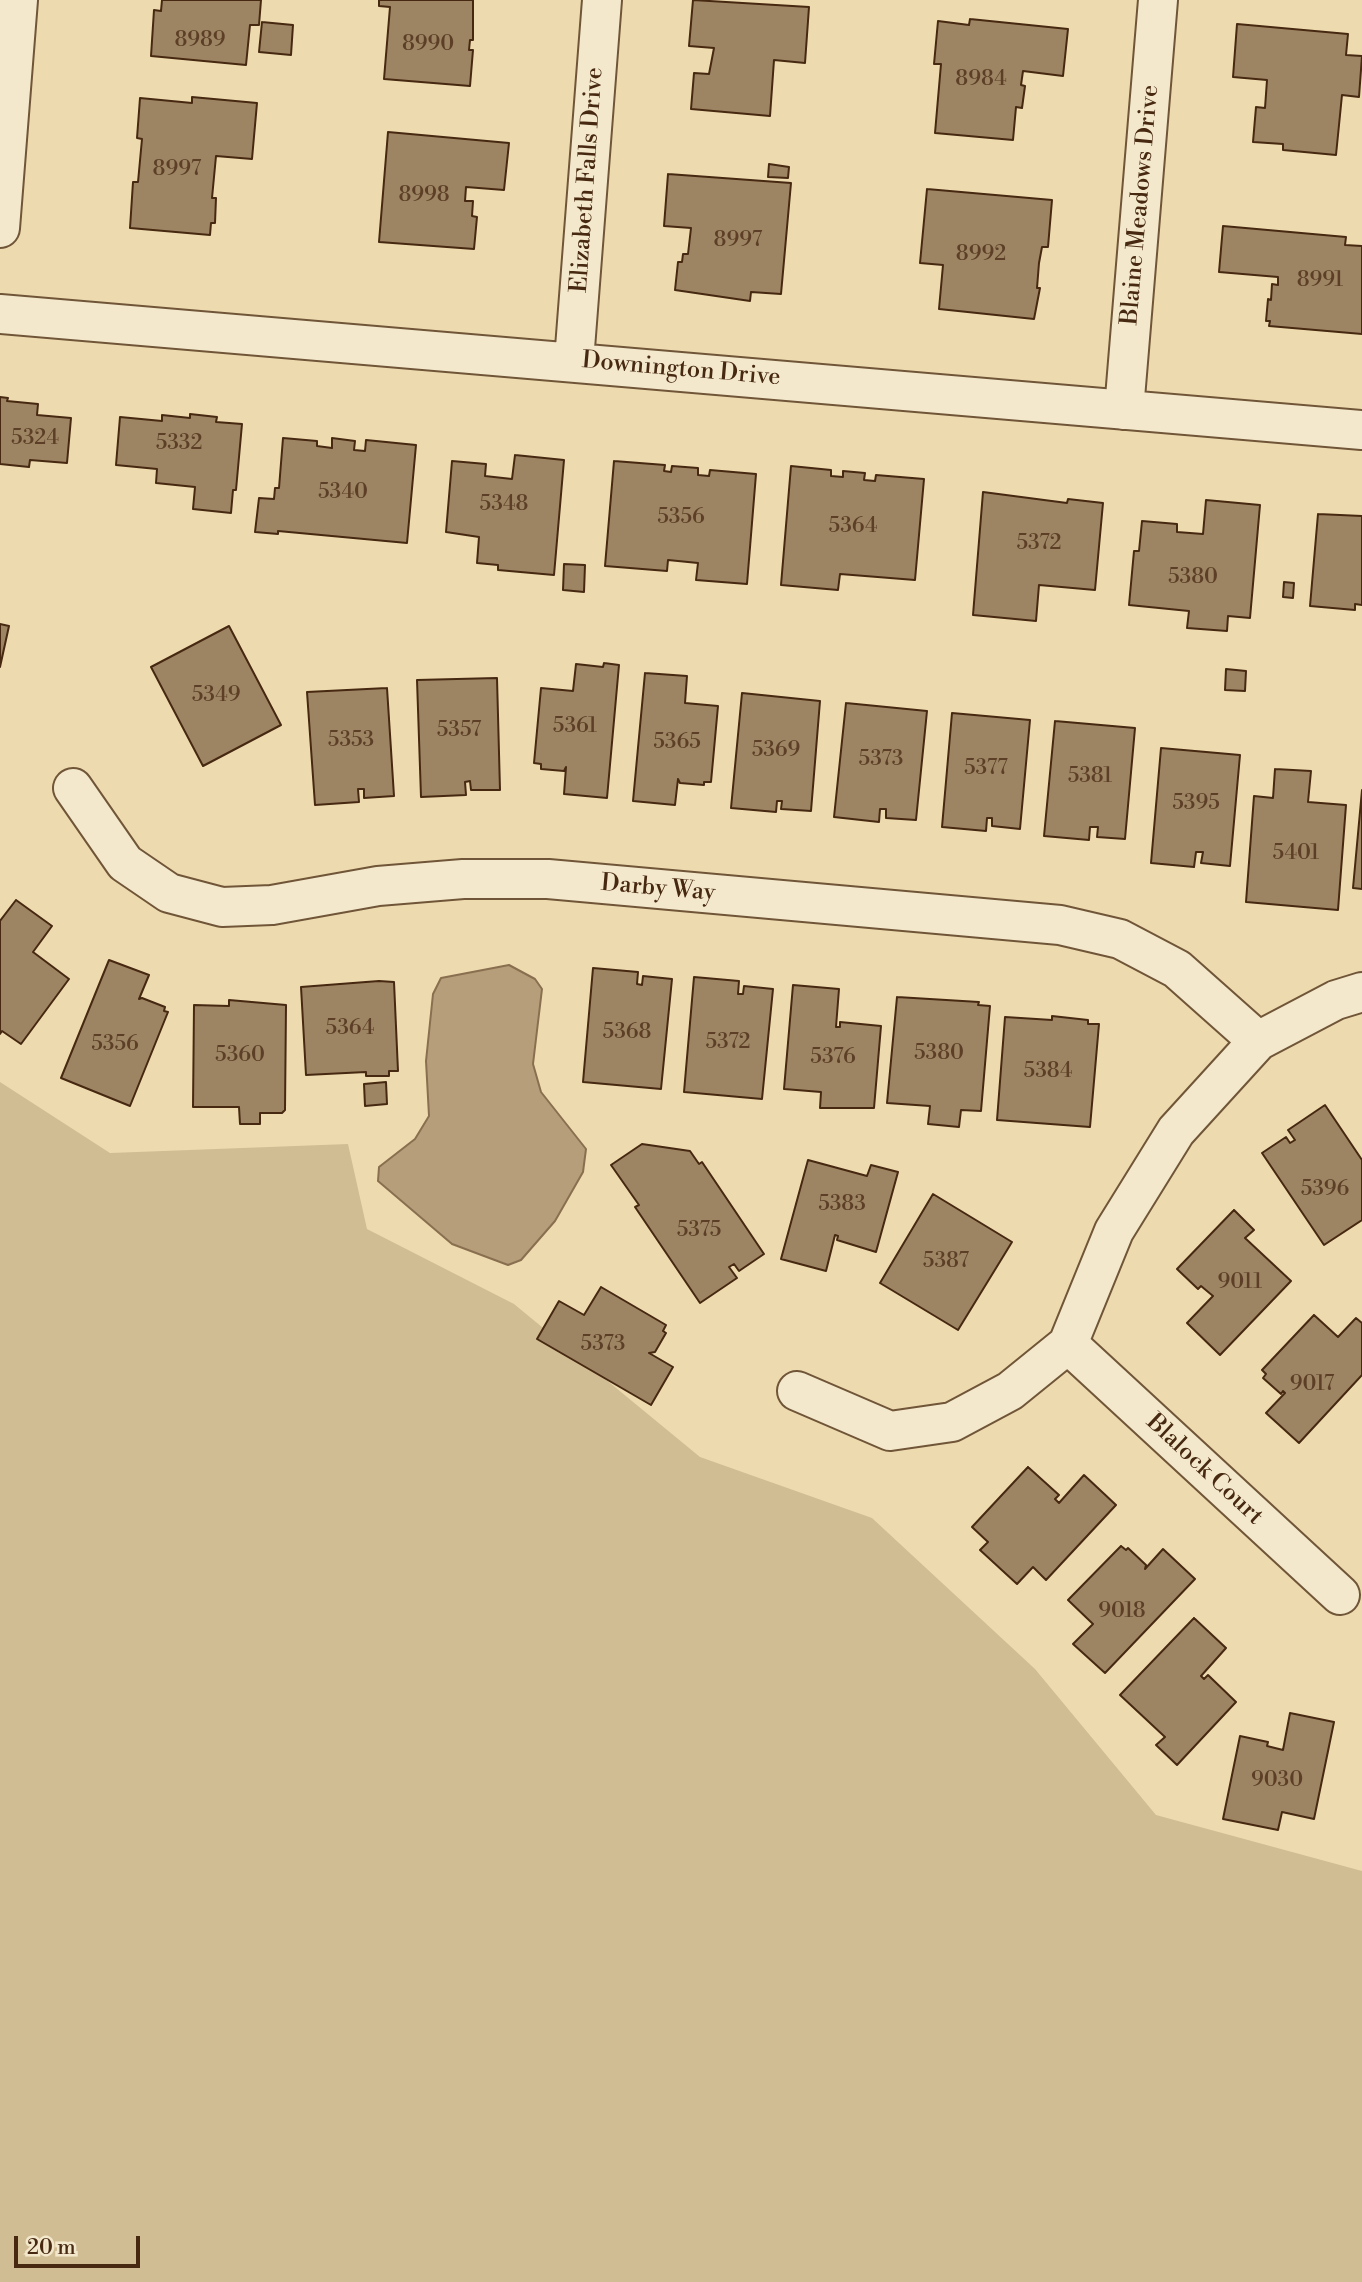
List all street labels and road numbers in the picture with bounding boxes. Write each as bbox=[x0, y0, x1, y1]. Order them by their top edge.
street label: Elizabeth Falls Drive bbox=[566, 66, 610, 294]
street label: Blaine Meadows Drive bbox=[1116, 84, 1166, 326]
street label: Downington Drive bbox=[581, 347, 781, 393]
street label: Darby Way bbox=[600, 870, 716, 908]
street label: Blalock Court bbox=[1140, 1408, 1268, 1532]

